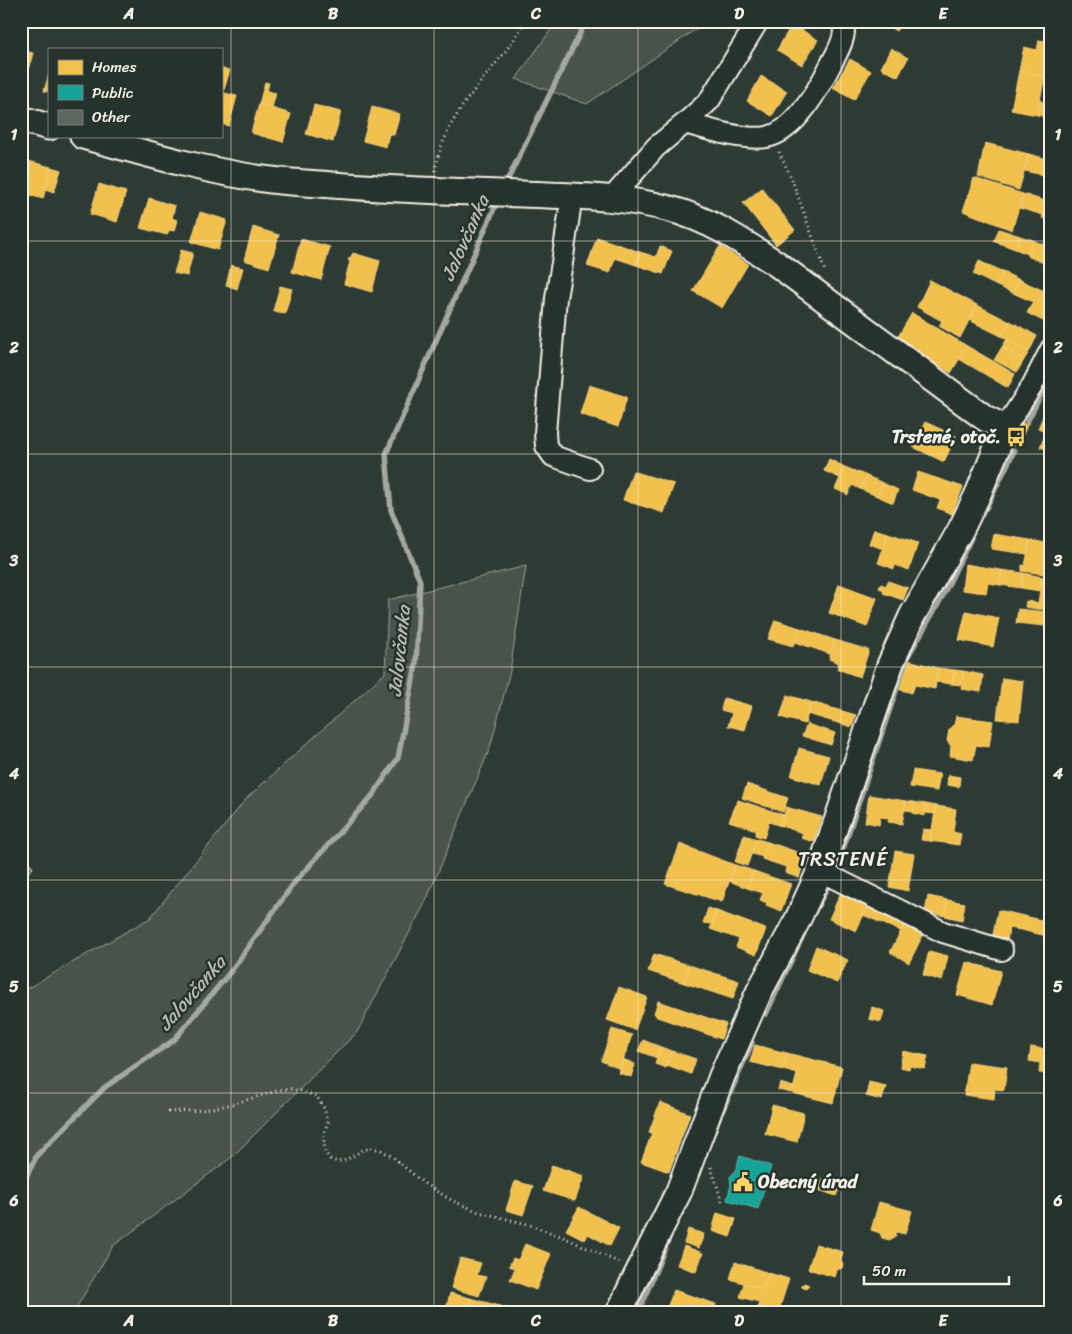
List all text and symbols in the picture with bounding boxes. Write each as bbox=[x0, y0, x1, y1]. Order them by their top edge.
text: A bbox=[123, 0, 134, 28]
text: B bbox=[328, 0, 339, 28]
text: C bbox=[530, 0, 542, 28]
text: D bbox=[734, 0, 744, 28]
text: E bbox=[939, 0, 949, 28]
legend bbox=[48, 48, 222, 138]
text: Homes bbox=[92, 54, 136, 80]
text: Public bbox=[92, 80, 134, 106]
text: Other bbox=[92, 104, 131, 130]
text: 1 bbox=[11, 120, 18, 149]
text: 1 bbox=[1055, 120, 1062, 149]
water label: Jalovčanka bbox=[431, 188, 499, 286]
text: 2 bbox=[8, 333, 19, 362]
text: 2 bbox=[1052, 333, 1063, 362]
place label: Trstené, otoč. bbox=[892, 421, 1001, 453]
bus stop icon: Trstené, otoč. bbox=[1005, 426, 1027, 448]
text: 3 bbox=[9, 546, 19, 575]
text: 3 bbox=[1053, 546, 1063, 575]
water label: Jalovčanka bbox=[378, 602, 420, 698]
text: 4 bbox=[8, 759, 19, 788]
text: 4 bbox=[1052, 759, 1063, 788]
district label: TRSTENÉ bbox=[798, 842, 889, 877]
water label: Jalovčanka bbox=[150, 947, 235, 1038]
text: 5 bbox=[9, 972, 19, 1001]
text: 5 bbox=[1053, 972, 1063, 1001]
place label: Obecný úrad bbox=[758, 1166, 859, 1198]
public building icon: Obecný úrad bbox=[732, 1171, 754, 1193]
text: 6 bbox=[8, 1186, 19, 1215]
text: 6 bbox=[1052, 1186, 1063, 1215]
scale bar bbox=[864, 1254, 1010, 1286]
text: 50 m bbox=[872, 1258, 907, 1284]
text: A bbox=[123, 1306, 134, 1334]
text: B bbox=[328, 1306, 339, 1334]
text: C bbox=[530, 1306, 542, 1334]
text: D bbox=[734, 1306, 744, 1334]
text: E bbox=[939, 1306, 949, 1334]

